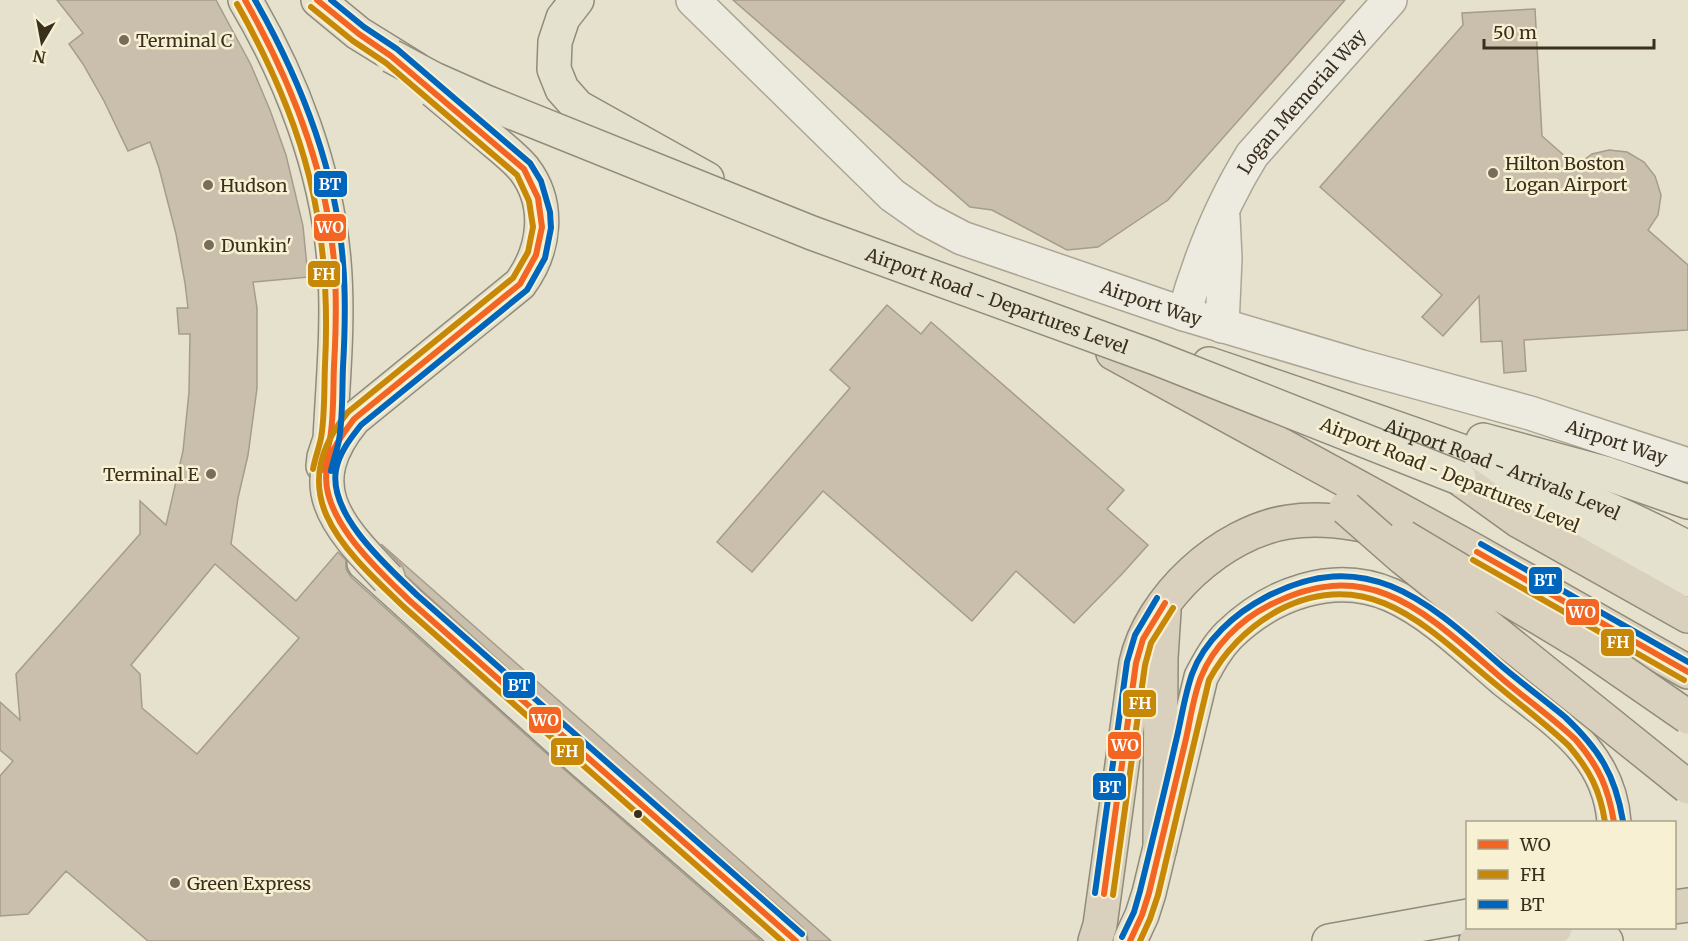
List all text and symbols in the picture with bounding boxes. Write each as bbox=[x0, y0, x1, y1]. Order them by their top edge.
north arrow bbox=[12, 12, 72, 72]
scale bar bbox=[1484, 12, 1654, 50]
text: 50 m bbox=[1493, 21, 1537, 44]
street label: Logan Memorial Way bbox=[1232, 24, 1371, 178]
place label: Terminal C bbox=[136, 29, 233, 52]
marker: Terminal C bbox=[117, 33, 131, 47]
text: N bbox=[31, 46, 47, 68]
place label: Hilton Boston Logan Airport bbox=[1505, 152, 1628, 196]
marker: Hilton Boston Logan Airport bbox=[1486, 166, 1500, 180]
line badge: BT bbox=[313, 170, 348, 198]
place label: Hudson bbox=[220, 174, 287, 197]
text: BT bbox=[319, 174, 342, 194]
marker: Hudson bbox=[201, 178, 215, 192]
line badge: WO bbox=[313, 213, 347, 242]
text: WO bbox=[315, 217, 344, 237]
place label: Dunkin' bbox=[221, 234, 292, 257]
marker: Dunkin' bbox=[202, 238, 216, 252]
street label: Airport Road - Departures Level bbox=[862, 242, 1132, 359]
line badge: FH bbox=[307, 260, 341, 288]
text: FH bbox=[312, 264, 336, 284]
street label: Airport Way bbox=[1097, 275, 1205, 330]
street label: Airport Road - Departures Level bbox=[1316, 412, 1583, 538]
street label: Airport Road - Arrivals Level bbox=[1381, 413, 1624, 525]
street label: Airport Way bbox=[1562, 414, 1671, 469]
place label: Terminal E bbox=[103, 463, 200, 486]
marker: Terminal E bbox=[204, 467, 218, 481]
line badge: BT bbox=[1528, 566, 1563, 595]
text: BT bbox=[1534, 570, 1557, 590]
line badge: WO bbox=[1565, 598, 1600, 626]
text: WO bbox=[1567, 602, 1596, 622]
line badge: FH bbox=[1600, 628, 1635, 657]
text: FH bbox=[1606, 632, 1630, 652]
line badge: BT bbox=[502, 671, 536, 699]
text: BT bbox=[508, 675, 531, 695]
line badge: FH bbox=[1122, 689, 1157, 718]
text: FH bbox=[1128, 693, 1152, 713]
line badge: WO bbox=[528, 706, 562, 734]
text: WO bbox=[530, 710, 559, 730]
line badge: WO bbox=[1107, 731, 1142, 760]
text: WO bbox=[1110, 735, 1139, 755]
line badge: FH bbox=[550, 737, 585, 766]
text: FH bbox=[555, 741, 579, 761]
line badge: BT bbox=[1092, 772, 1127, 801]
text: BT bbox=[1099, 777, 1122, 797]
unlabelled marker bbox=[632, 808, 644, 820]
legend bbox=[1466, 821, 1676, 929]
text: WO bbox=[1519, 833, 1551, 856]
text: FH bbox=[1520, 863, 1545, 886]
place label: Green Express bbox=[187, 872, 311, 895]
marker: Green Express bbox=[168, 876, 182, 890]
text: BT bbox=[1520, 893, 1545, 916]

